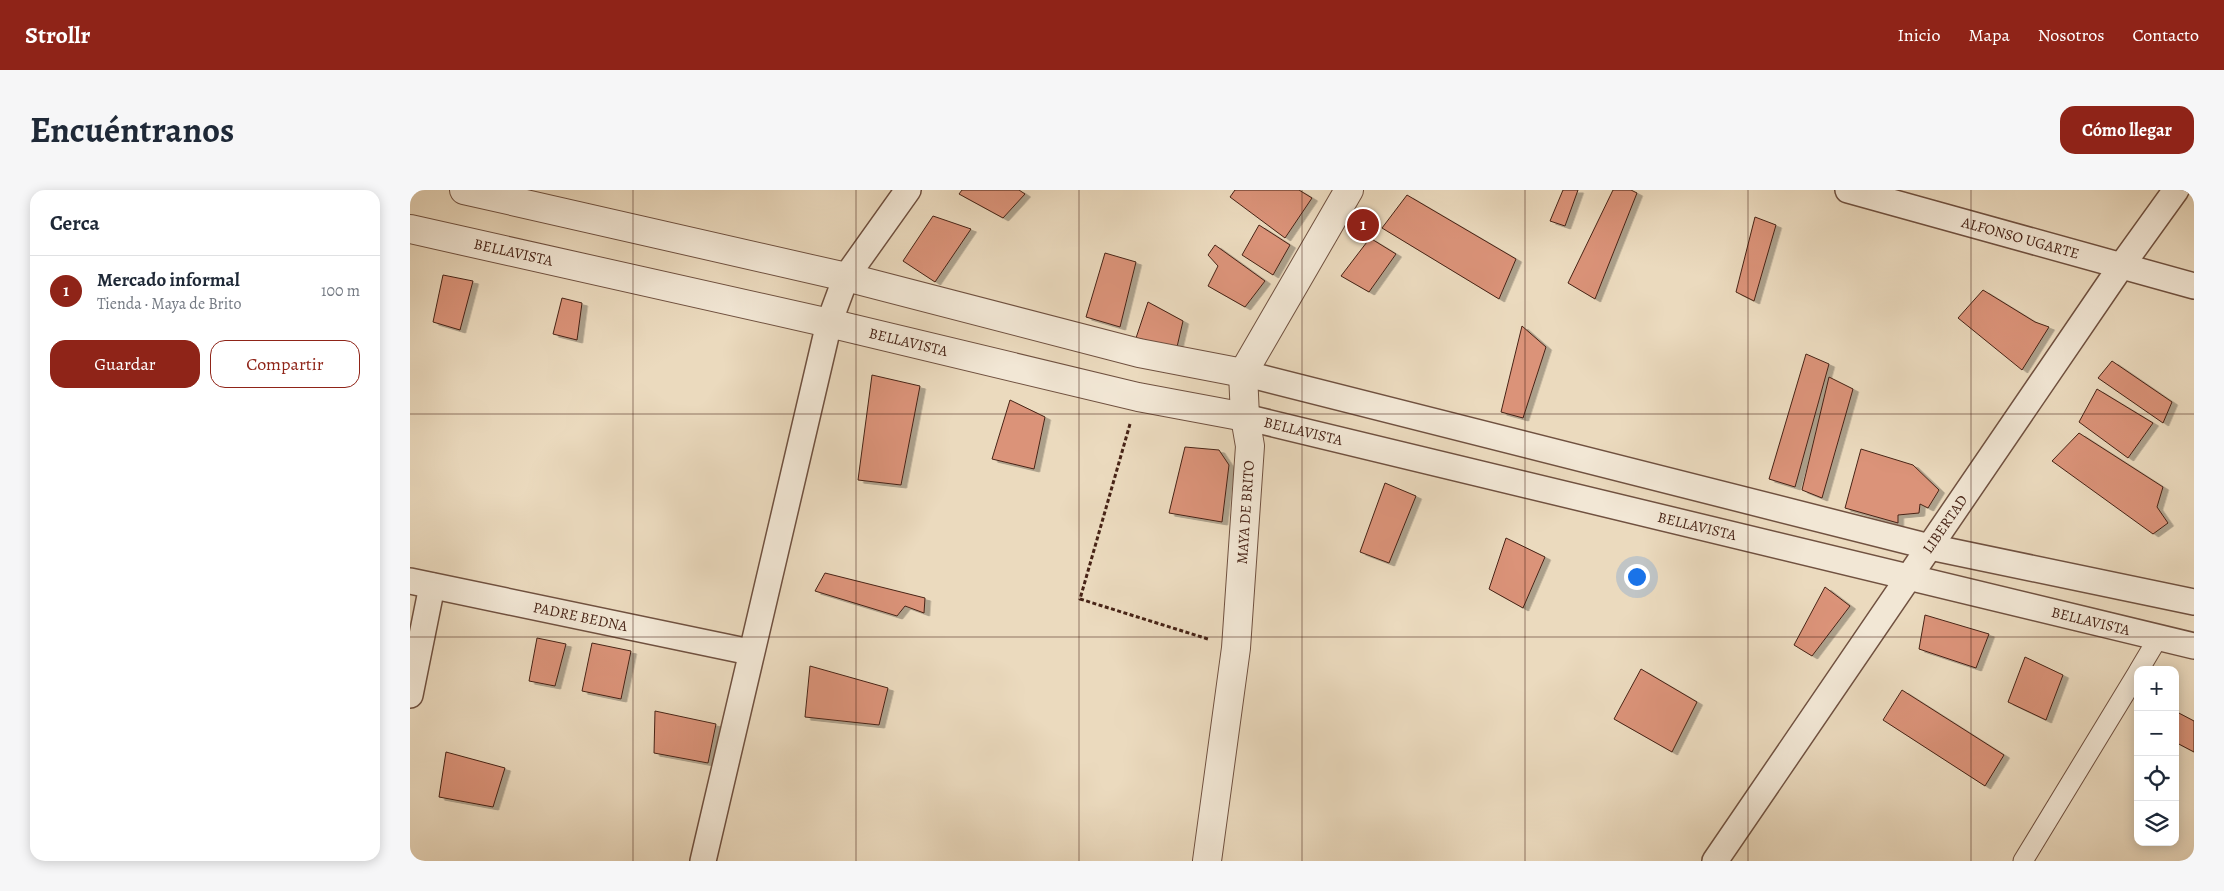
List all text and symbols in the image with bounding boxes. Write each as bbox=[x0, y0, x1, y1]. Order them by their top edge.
text: Strollr bbox=[25, 19, 90, 51]
text: Inicio bbox=[1897, 23, 1940, 47]
text: Mapa bbox=[1968, 23, 2010, 47]
text: Nosotros bbox=[2038, 23, 2104, 47]
text: Contacto bbox=[2132, 23, 2199, 47]
text: Encuéntranos bbox=[30, 106, 234, 154]
button: Cómo llegar bbox=[2060, 106, 2194, 154]
pin: 1 bbox=[1347, 206, 1379, 244]
text: Cerca bbox=[50, 209, 100, 237]
street label: ALFONSO UGARTE bbox=[1958, 212, 2082, 264]
street label: BELLAVISTA bbox=[472, 234, 555, 271]
text: Mercado informal bbox=[97, 267, 240, 293]
text: 1 bbox=[63, 280, 69, 302]
text: 100 m bbox=[321, 280, 360, 302]
text: Tienda · Maya de Brito bbox=[97, 293, 242, 315]
street label: BELLAVISTA bbox=[867, 323, 950, 361]
button: Guardar bbox=[50, 340, 200, 388]
button: Compartir bbox=[210, 340, 360, 388]
street label: BELLAVISTA bbox=[1262, 412, 1345, 450]
street label: MAYA DE BRITO bbox=[1232, 460, 1259, 565]
street label: LIBERTAD bbox=[1918, 491, 1972, 557]
street label: BELLAVISTA bbox=[1656, 507, 1739, 545]
your location bbox=[1624, 564, 1650, 590]
street label: PADRE BEDNA bbox=[531, 597, 630, 636]
street label: BELLAVISTA bbox=[2049, 602, 2132, 640]
map controls bbox=[2134, 666, 2179, 846]
button: + bbox=[2134, 666, 2179, 711]
button: − bbox=[2134, 711, 2179, 756]
button: locate bbox=[2134, 756, 2179, 801]
button: layers bbox=[2134, 801, 2179, 846]

